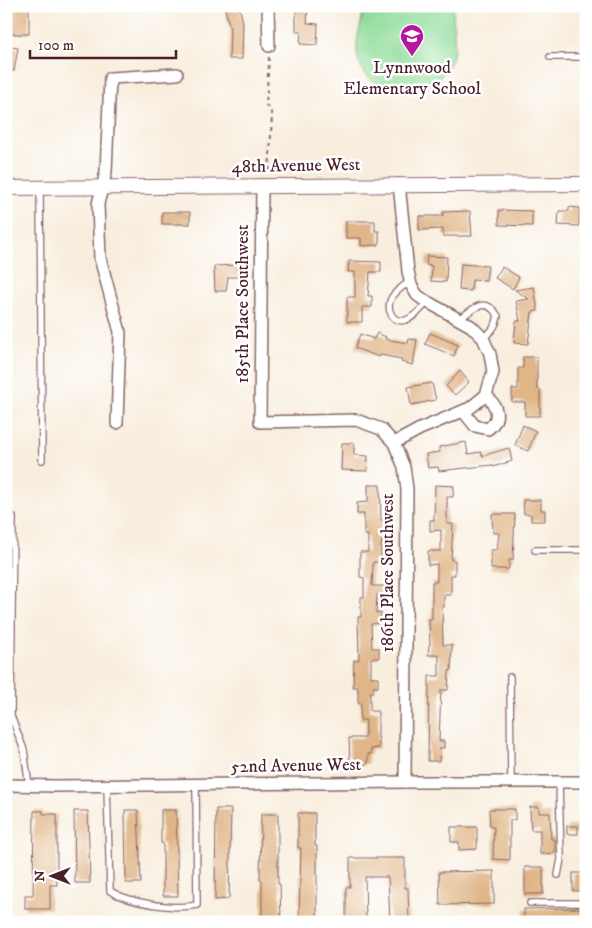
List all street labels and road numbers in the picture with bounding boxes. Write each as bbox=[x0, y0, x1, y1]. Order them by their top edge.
street label: 48th Avenue West bbox=[231, 154, 361, 178]
street label: 185th Place Southwest bbox=[232, 224, 254, 383]
street label: 186th Place Southwest bbox=[377, 493, 399, 653]
street label: 52nd Avenue West bbox=[231, 754, 362, 778]

